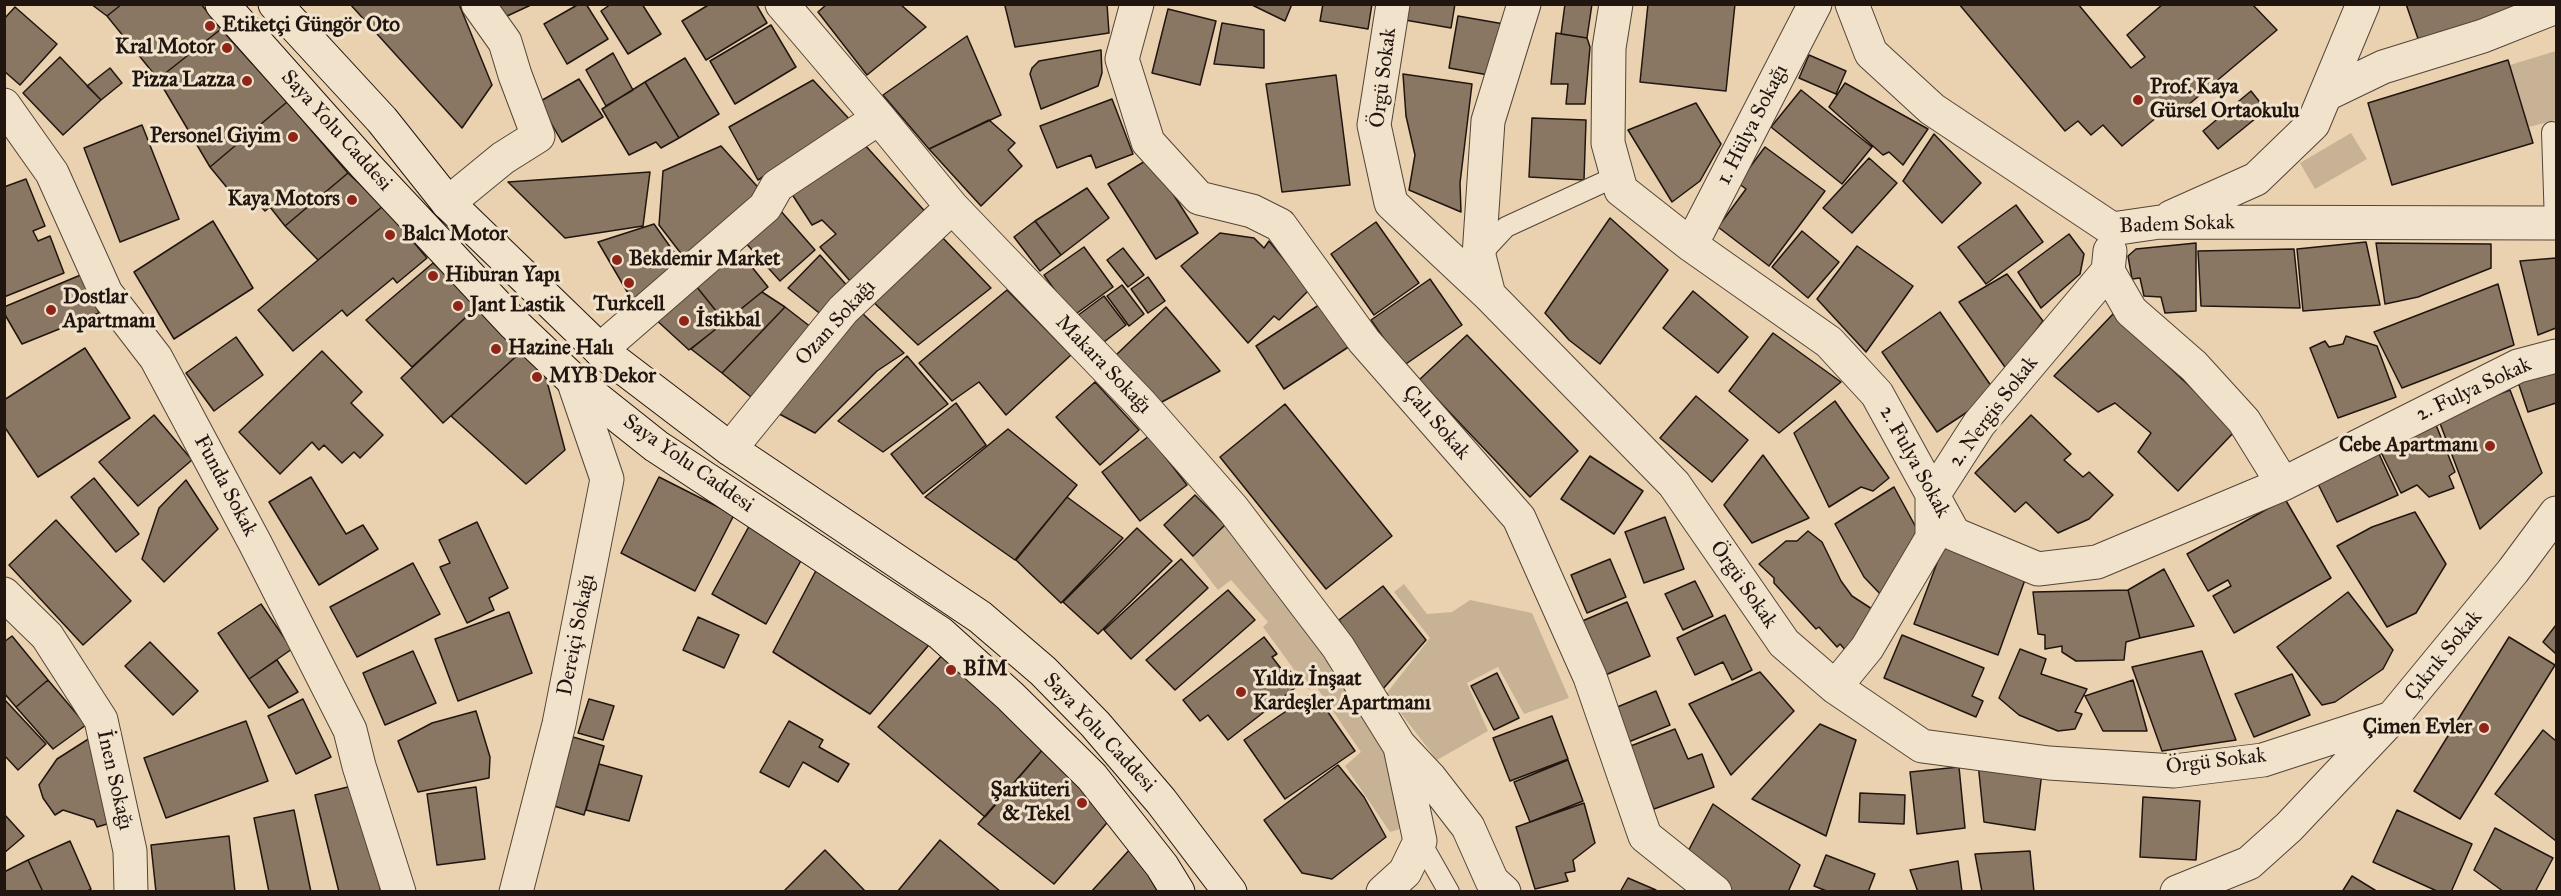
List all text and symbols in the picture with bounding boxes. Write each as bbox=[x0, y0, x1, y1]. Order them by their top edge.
place label: Etiketçi Güngör Oto bbox=[222, 13, 400, 39]
marker: Etiketçi Güngör Oto bbox=[203, 19, 217, 33]
street label: Örgü Sokak bbox=[1365, 26, 1403, 130]
place label: Kral Motor bbox=[115, 35, 215, 61]
marker: Kral Motor bbox=[220, 41, 234, 55]
street label: 1. Hülya Sokağı bbox=[1712, 61, 1794, 189]
street label: Saya Yolu Caddesi bbox=[275, 65, 397, 197]
place label: Pizza Lazza bbox=[132, 68, 235, 94]
marker: Pizza Lazza bbox=[240, 74, 254, 88]
place label: Prof. Kaya Gürsel Ortaokulu bbox=[2150, 75, 2300, 125]
marker: Prof. Kaya Gürsel Ortaokulu bbox=[2131, 93, 2145, 107]
place label: Personel Giyim bbox=[150, 124, 281, 150]
marker: Personel Giyim bbox=[286, 130, 300, 144]
place label: Kaya Motors bbox=[228, 187, 340, 213]
marker: Kaya Motors bbox=[345, 193, 359, 207]
street label: Badem Sokak bbox=[2119, 210, 2235, 240]
place label: Balcı Motor bbox=[402, 222, 508, 248]
marker: Balcı Motor bbox=[383, 228, 397, 242]
place label: Bekdemir Market bbox=[629, 247, 780, 273]
marker: Bekdemir Market bbox=[610, 253, 624, 267]
place label: Hiburan Yapı bbox=[445, 263, 560, 289]
marker: Hiburan Yapı bbox=[426, 269, 440, 283]
street label: Ozan Sokağı bbox=[791, 275, 881, 371]
marker: Turkcell bbox=[622, 276, 636, 290]
place label: Dostlar Apartmanı bbox=[63, 285, 155, 335]
place label: Turkcell bbox=[593, 292, 665, 318]
place label: Jant Lastik bbox=[470, 293, 565, 319]
marker: Jant Lastik bbox=[451, 299, 465, 313]
marker: Dostlar Apartmanı bbox=[44, 303, 58, 317]
place label: İstikbal bbox=[696, 308, 760, 334]
street label: Makara Sokağı bbox=[1050, 310, 1156, 420]
marker: İstikbal bbox=[677, 314, 691, 328]
place label: Hazine Halı bbox=[508, 336, 614, 362]
marker: Hazine Halı bbox=[489, 342, 503, 356]
street label: 2. Nergis Sokak bbox=[1944, 351, 2044, 473]
street label: 2. Fulya Sokak bbox=[2413, 352, 2535, 428]
place label: MYB Dekor bbox=[549, 364, 656, 390]
marker: MYB Dekor bbox=[530, 370, 544, 384]
street label: Çalı Sokak bbox=[1397, 381, 1475, 465]
street label: 2. Fulya Sokak bbox=[1873, 402, 1955, 522]
street label: Saya Yolu Caddesi bbox=[618, 409, 758, 519]
street label: Funda Sokak bbox=[188, 431, 262, 541]
place label: Cebe Apartmanı bbox=[2339, 433, 2478, 459]
marker: Cebe Apartmanı bbox=[2483, 439, 2497, 453]
street label: Örgü Sokak bbox=[1704, 537, 1782, 633]
street label: Dereiçi Sokağı bbox=[553, 572, 601, 698]
street label: Çıkrık Sokak bbox=[2400, 606, 2488, 706]
place label: BİM bbox=[963, 657, 1008, 683]
marker: BİM bbox=[944, 663, 958, 677]
place label: Yıldız İnşaat Kardeşler Apartmanı bbox=[1253, 667, 1431, 717]
street label: Saya Yolu Caddesi bbox=[1037, 668, 1161, 798]
marker: Yıldız İnşaat Kardeşler Apartmanı bbox=[1234, 685, 1248, 699]
place label: Çimen Evler bbox=[2363, 715, 2472, 741]
marker: Çimen Evler bbox=[2477, 721, 2491, 735]
street label: İnen Sokağı bbox=[90, 728, 138, 832]
street label: Örgü Sokak bbox=[2164, 743, 2268, 781]
place label: Şarküteri & Tekel bbox=[991, 778, 1070, 828]
marker: Şarküteri & Tekel bbox=[1075, 796, 1089, 810]

